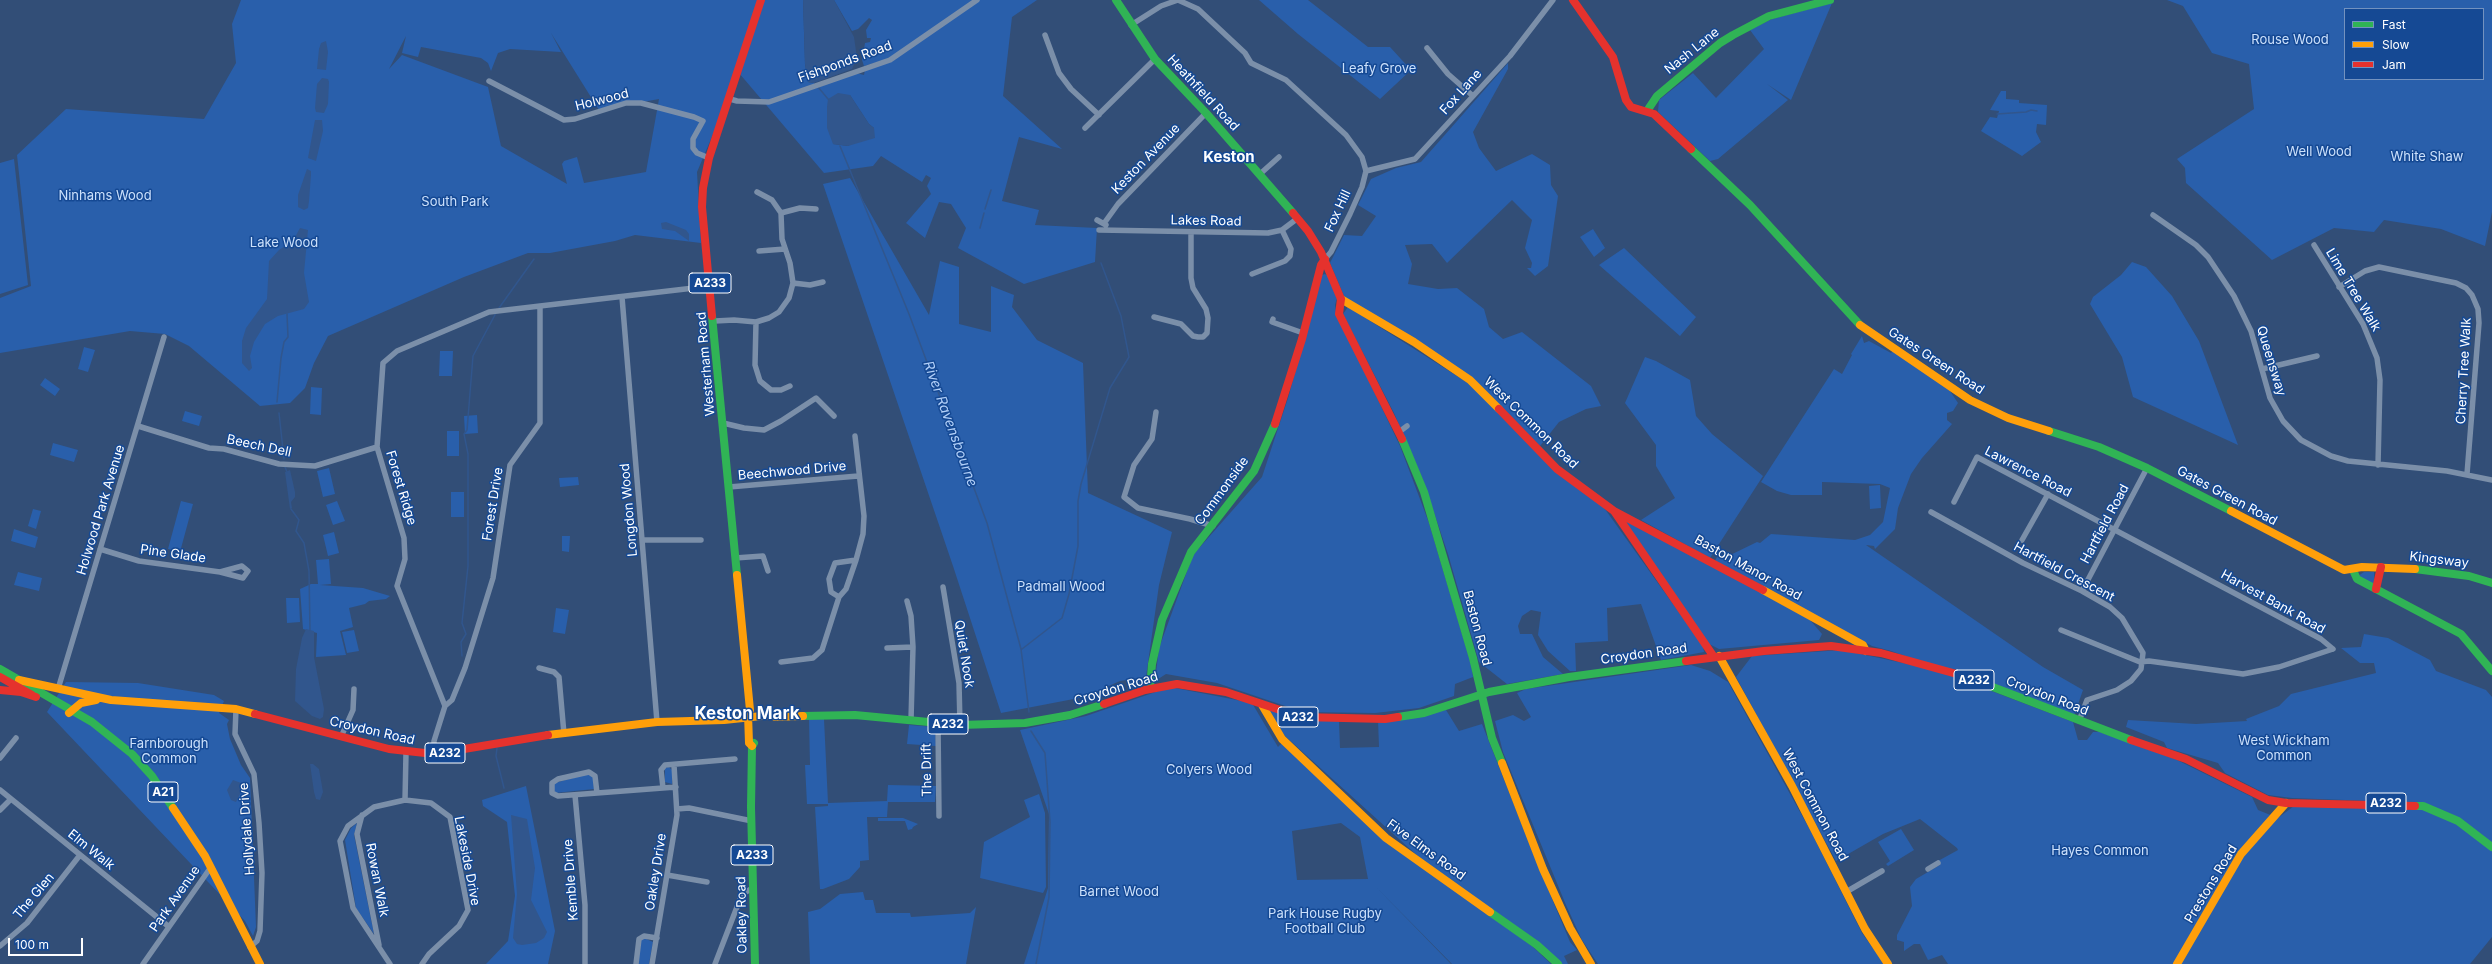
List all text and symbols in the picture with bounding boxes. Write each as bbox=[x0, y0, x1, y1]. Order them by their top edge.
legend bbox=[2344, 8, 2484, 80]
text: Fast bbox=[2382, 17, 2406, 32]
street label: Nash Lane bbox=[1662, 24, 1722, 78]
park label: Rouse Wood bbox=[2251, 32, 2329, 48]
text: Slow bbox=[2382, 37, 2409, 52]
street label: Fishponds Road bbox=[796, 38, 894, 86]
street label: Heathfield Road bbox=[1164, 52, 1242, 134]
text: Jam bbox=[2382, 57, 2406, 72]
park label: Leafy Grove bbox=[1342, 61, 1416, 77]
street label: Fox Lane bbox=[1437, 66, 1485, 118]
street label: Holwood bbox=[574, 86, 630, 114]
street label: Keston Avenue bbox=[1109, 121, 1183, 197]
park label: Well Wood bbox=[2286, 144, 2352, 160]
district label: Keston bbox=[1203, 148, 1255, 166]
park label: White Shaw bbox=[2391, 149, 2463, 165]
park label: Ninhams Wood bbox=[58, 188, 152, 204]
street label: Fox Hill bbox=[1322, 188, 1354, 234]
park label: South Park bbox=[421, 194, 489, 210]
street label: Lakes Road bbox=[1170, 213, 1242, 229]
park label: Lake Wood bbox=[250, 235, 318, 251]
street label: Lime Tree Walk bbox=[2322, 246, 2384, 334]
road number: A233 bbox=[689, 273, 731, 293]
street label: Westerham Road bbox=[694, 311, 718, 417]
street label: Cherry Tree Walk bbox=[2453, 317, 2475, 425]
street label: Gates Green Road bbox=[1885, 324, 1987, 398]
street label: Queensway bbox=[2253, 324, 2289, 398]
water label: River Ravensbourne bbox=[919, 359, 981, 489]
street label: West Common Road bbox=[1481, 374, 1581, 472]
street label: Beech Dell bbox=[225, 432, 293, 460]
street label: Holwood Park Avenue bbox=[74, 443, 128, 577]
street label: Lawrence Road bbox=[1982, 443, 2074, 501]
street label: Forest Ridge bbox=[382, 449, 420, 527]
street label: Commonside bbox=[1192, 454, 1252, 528]
street label: Beechwood Drive bbox=[737, 458, 847, 484]
street label: Longdon Wood bbox=[617, 463, 641, 557]
street label: Gates Green Road bbox=[2174, 463, 2280, 529]
street label: Forest Drive bbox=[479, 466, 507, 542]
street label: Hartfield Road bbox=[2078, 482, 2132, 566]
street label: Baston Manor Road bbox=[1692, 532, 1804, 604]
street label: Hartfield Crescent bbox=[2011, 539, 2117, 605]
street label: Pine Glade bbox=[139, 542, 207, 566]
street label: Kingsway bbox=[2408, 549, 2470, 571]
street label: Harvest Bank Road bbox=[2218, 567, 2328, 637]
park label: Padmall Wood bbox=[1017, 579, 1105, 595]
street label: Baston Road bbox=[1459, 589, 1495, 667]
street label: Quiet Nook bbox=[951, 619, 977, 689]
street label: Croydon Road bbox=[1600, 640, 1688, 668]
street label: Croydon Road bbox=[1072, 669, 1160, 709]
road number: A232 bbox=[1954, 670, 1994, 690]
street label: Croydon Road bbox=[2003, 673, 2091, 719]
district label: Keston Mark bbox=[694, 704, 800, 724]
road number: A232 bbox=[1278, 707, 1318, 727]
street label: Croydon Road bbox=[328, 714, 416, 748]
road number: A232 bbox=[928, 714, 968, 734]
park label: West Wickham Common bbox=[2238, 733, 2330, 764]
park label: Farnborough Common bbox=[129, 736, 209, 767]
road number: A232 bbox=[425, 743, 465, 763]
street label: The Drift bbox=[919, 743, 935, 797]
street label: West Common Road bbox=[1779, 746, 1851, 864]
park label: Colyers Wood bbox=[1166, 762, 1252, 778]
road number: A21 bbox=[148, 782, 178, 802]
street label: Hollydale Drive bbox=[236, 782, 258, 876]
road number: A232 bbox=[2366, 793, 2406, 813]
street label: Lakeside Drive bbox=[451, 815, 483, 907]
street label: Five Elms Road bbox=[1384, 816, 1468, 884]
street label: Elm Walk bbox=[64, 826, 118, 874]
street label: Oakley Drive bbox=[642, 832, 670, 912]
street label: Kemble Drive bbox=[560, 839, 582, 921]
street label: Rowan Walk bbox=[362, 842, 392, 918]
street label: Prestons Road bbox=[2181, 842, 2241, 926]
park label: Hayes Common bbox=[2051, 843, 2149, 859]
road number: A233 bbox=[731, 845, 773, 865]
street label: Park Avenue bbox=[146, 863, 204, 935]
street label: The Glen bbox=[10, 870, 58, 922]
street label: Oakley Road bbox=[734, 876, 750, 954]
park label: Barnet Wood bbox=[1079, 884, 1159, 900]
park label: Park House Rugby Football Club bbox=[1268, 906, 1382, 937]
scale bar bbox=[10, 930, 85, 956]
text: 100 m bbox=[15, 937, 49, 952]

